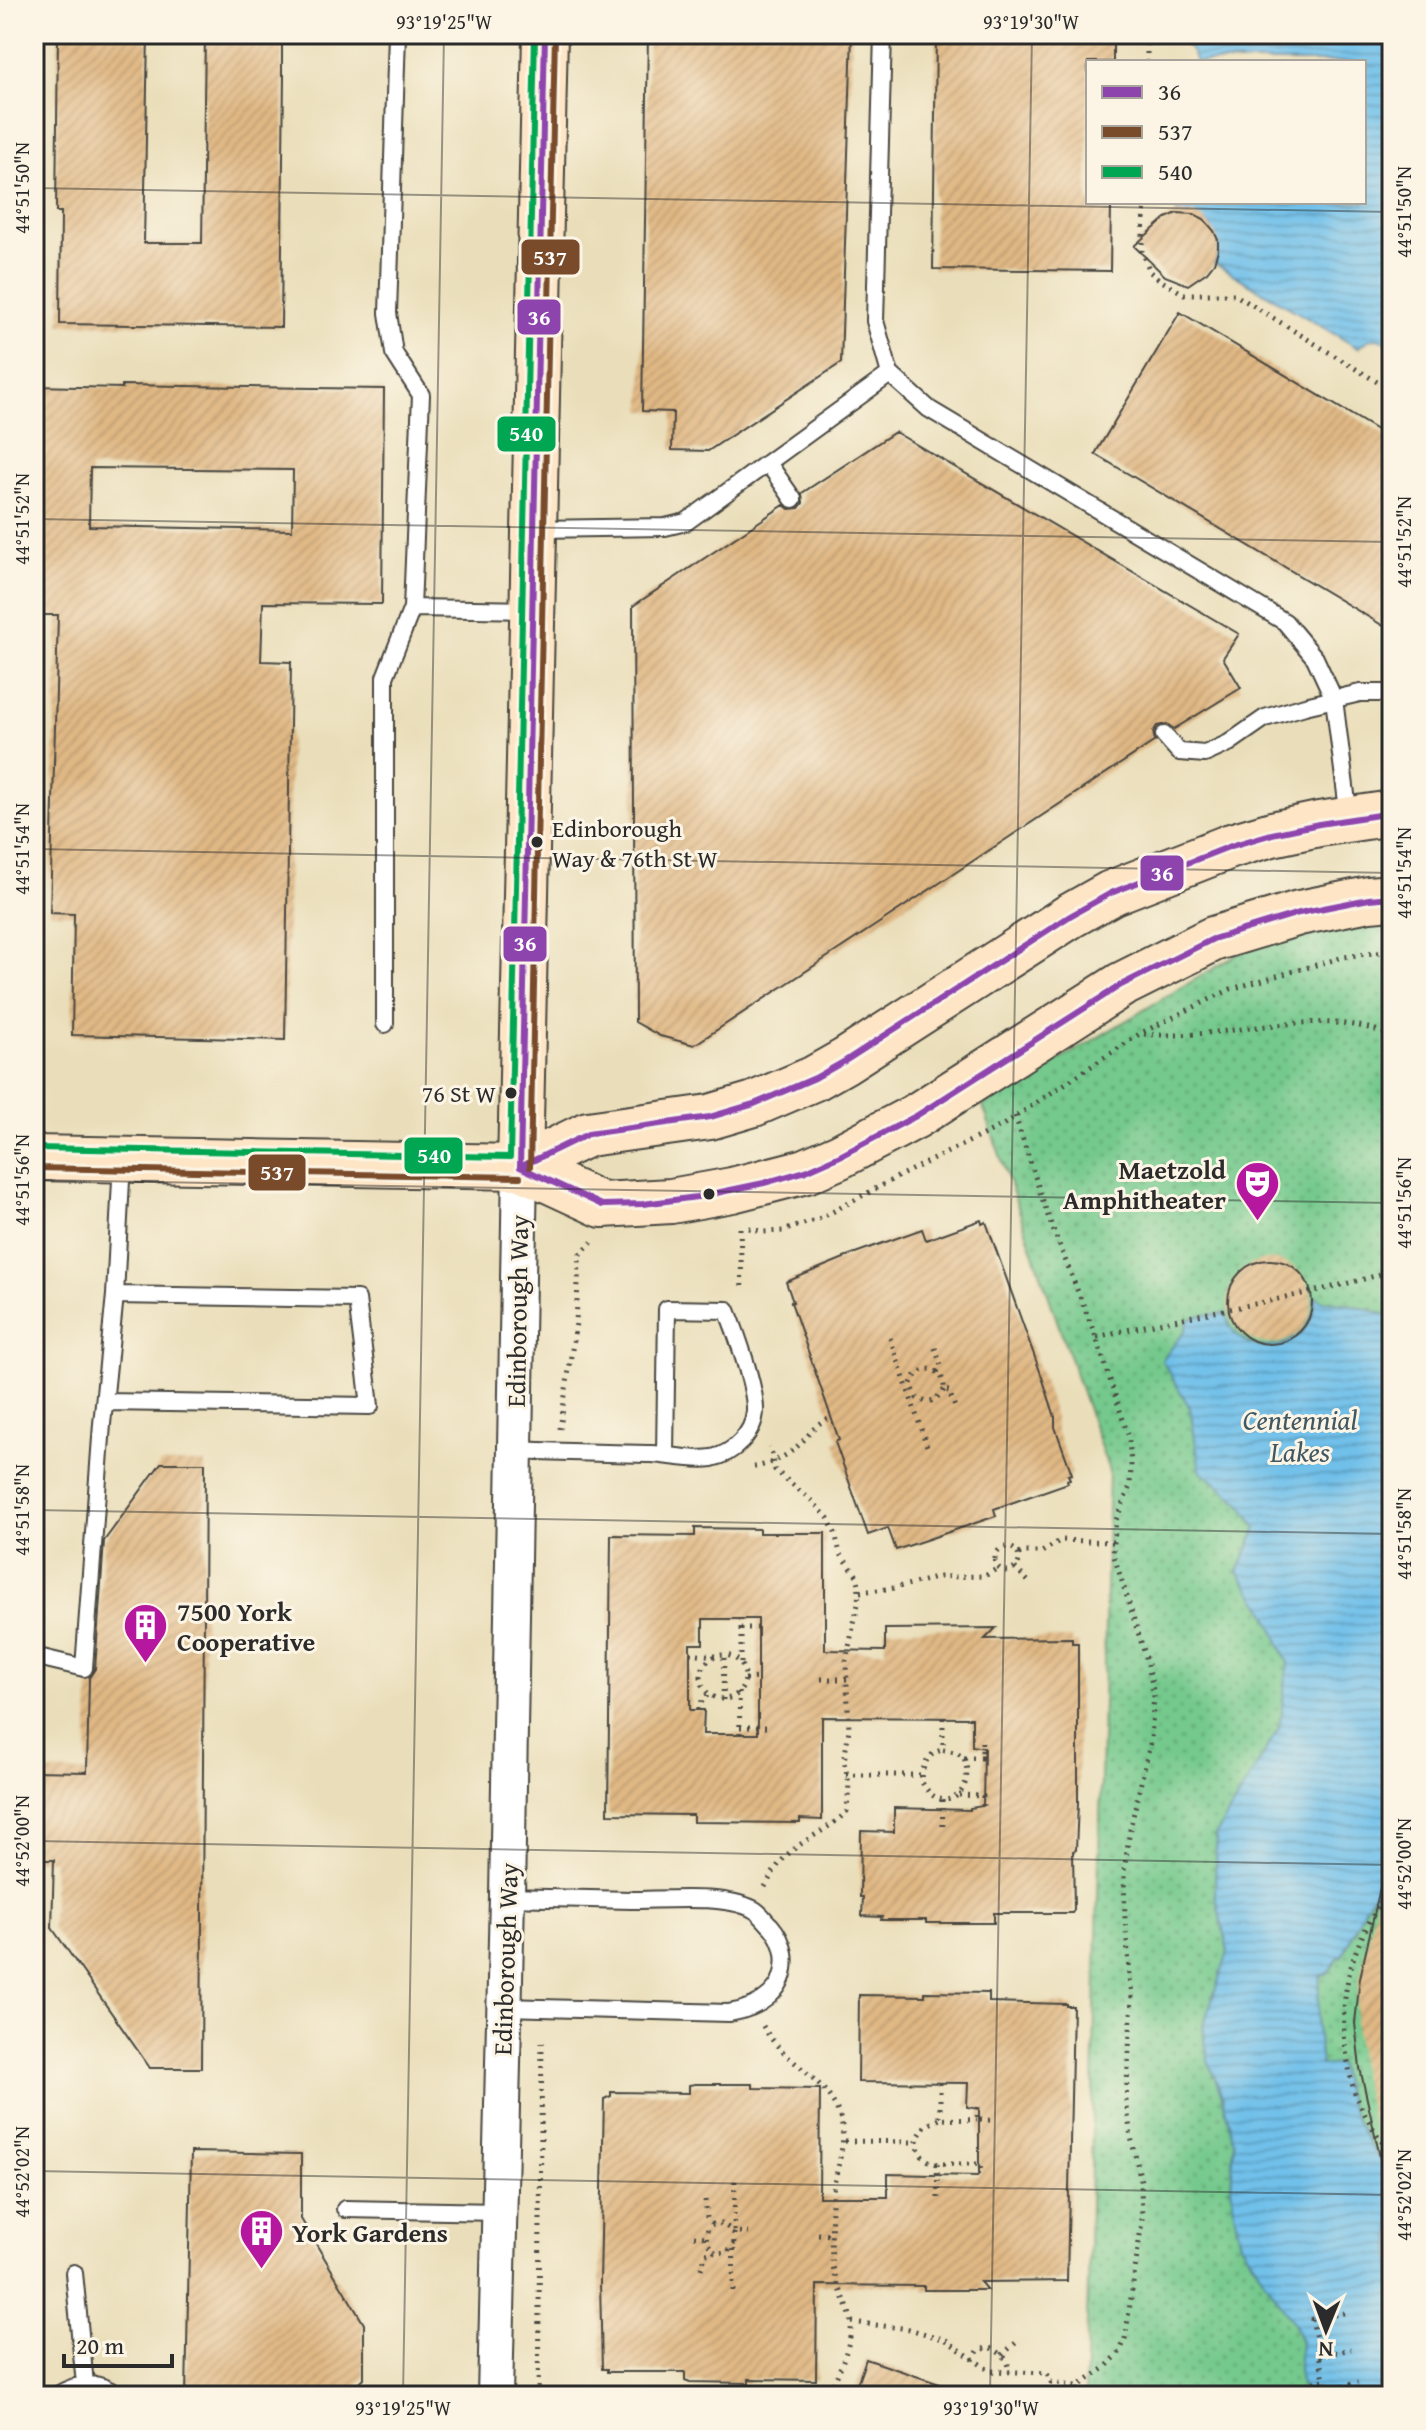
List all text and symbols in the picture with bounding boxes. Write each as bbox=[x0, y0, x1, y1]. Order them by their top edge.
text: 93°19'25"W bbox=[396, 7, 492, 36]
text: 93°19'30"W bbox=[983, 7, 1079, 36]
legend bbox=[1086, 60, 1366, 204]
text: 36 bbox=[1158, 74, 1181, 109]
text: 537 bbox=[1158, 114, 1193, 149]
text: 44°51'50"N bbox=[7, 142, 36, 234]
text: 540 bbox=[1158, 154, 1193, 189]
text: 44°51'50"N bbox=[1389, 166, 1418, 258]
line badge: 537 bbox=[520, 238, 581, 276]
text: 537 bbox=[533, 241, 567, 273]
line badge: 36 bbox=[516, 298, 562, 336]
text: 36 bbox=[528, 301, 550, 333]
line badge: 540 bbox=[496, 415, 557, 453]
text: 540 bbox=[509, 417, 543, 449]
text: 44°51'52"N bbox=[7, 473, 36, 565]
text: 44°51'52"N bbox=[1389, 496, 1418, 588]
text: 44°51'54"N bbox=[7, 803, 36, 895]
place label: Edinborough Way & 76th St W bbox=[552, 811, 718, 876]
text: 44°51'54"N bbox=[1389, 827, 1418, 919]
marker: Edinborough Way & 76th St W bbox=[529, 834, 545, 850]
line badge: 36 bbox=[1139, 854, 1185, 892]
text: 36 bbox=[1151, 857, 1173, 889]
line badge: 36 bbox=[502, 925, 548, 963]
text: 36 bbox=[514, 927, 536, 959]
place label: 76 St W bbox=[422, 1076, 497, 1111]
marker: 76 St W bbox=[503, 1085, 519, 1101]
text: 44°51'56"N bbox=[7, 1134, 36, 1226]
line badge: 540 bbox=[403, 1136, 464, 1175]
text: 540 bbox=[417, 1139, 451, 1171]
place label: Maetzold Amphitheater bbox=[1063, 1150, 1226, 1219]
line badge: 537 bbox=[247, 1153, 307, 1192]
text: 537 bbox=[260, 1156, 294, 1188]
text: 44°51'56"N bbox=[1389, 1157, 1418, 1249]
theatre icon: Maetzold Amphitheater bbox=[1233, 1160, 1281, 1223]
unlabelled marker bbox=[701, 1186, 717, 1202]
street label: Edinborough Way bbox=[496, 1214, 538, 1408]
water label: Centennial Lakes bbox=[1243, 1399, 1357, 1472]
text: 44°51'58"N bbox=[7, 1464, 36, 1556]
text: 44°51'58"N bbox=[1389, 1488, 1418, 1580]
place label: 7500 York Cooperative bbox=[177, 1592, 316, 1661]
building icon: 7500 York Cooperative bbox=[122, 1602, 170, 1665]
text: 44°52'00"N bbox=[7, 1795, 36, 1887]
text: 44°52'00"N bbox=[1389, 1818, 1418, 1910]
street label: Edinborough Way bbox=[482, 1862, 528, 2056]
text: 44°52'02"N bbox=[7, 2126, 36, 2218]
text: 44°52'02"N bbox=[1389, 2149, 1418, 2241]
building icon: York Gardens bbox=[237, 2208, 285, 2271]
place label: York Gardens bbox=[292, 2213, 448, 2252]
north arrow bbox=[1286, 2290, 1366, 2370]
scale bar bbox=[64, 2318, 172, 2368]
text: 20 m bbox=[76, 2328, 124, 2363]
text: N bbox=[1318, 2334, 1333, 2366]
text: 93°19'25"W bbox=[355, 2393, 451, 2422]
text: 93°19'30"W bbox=[943, 2393, 1039, 2422]

